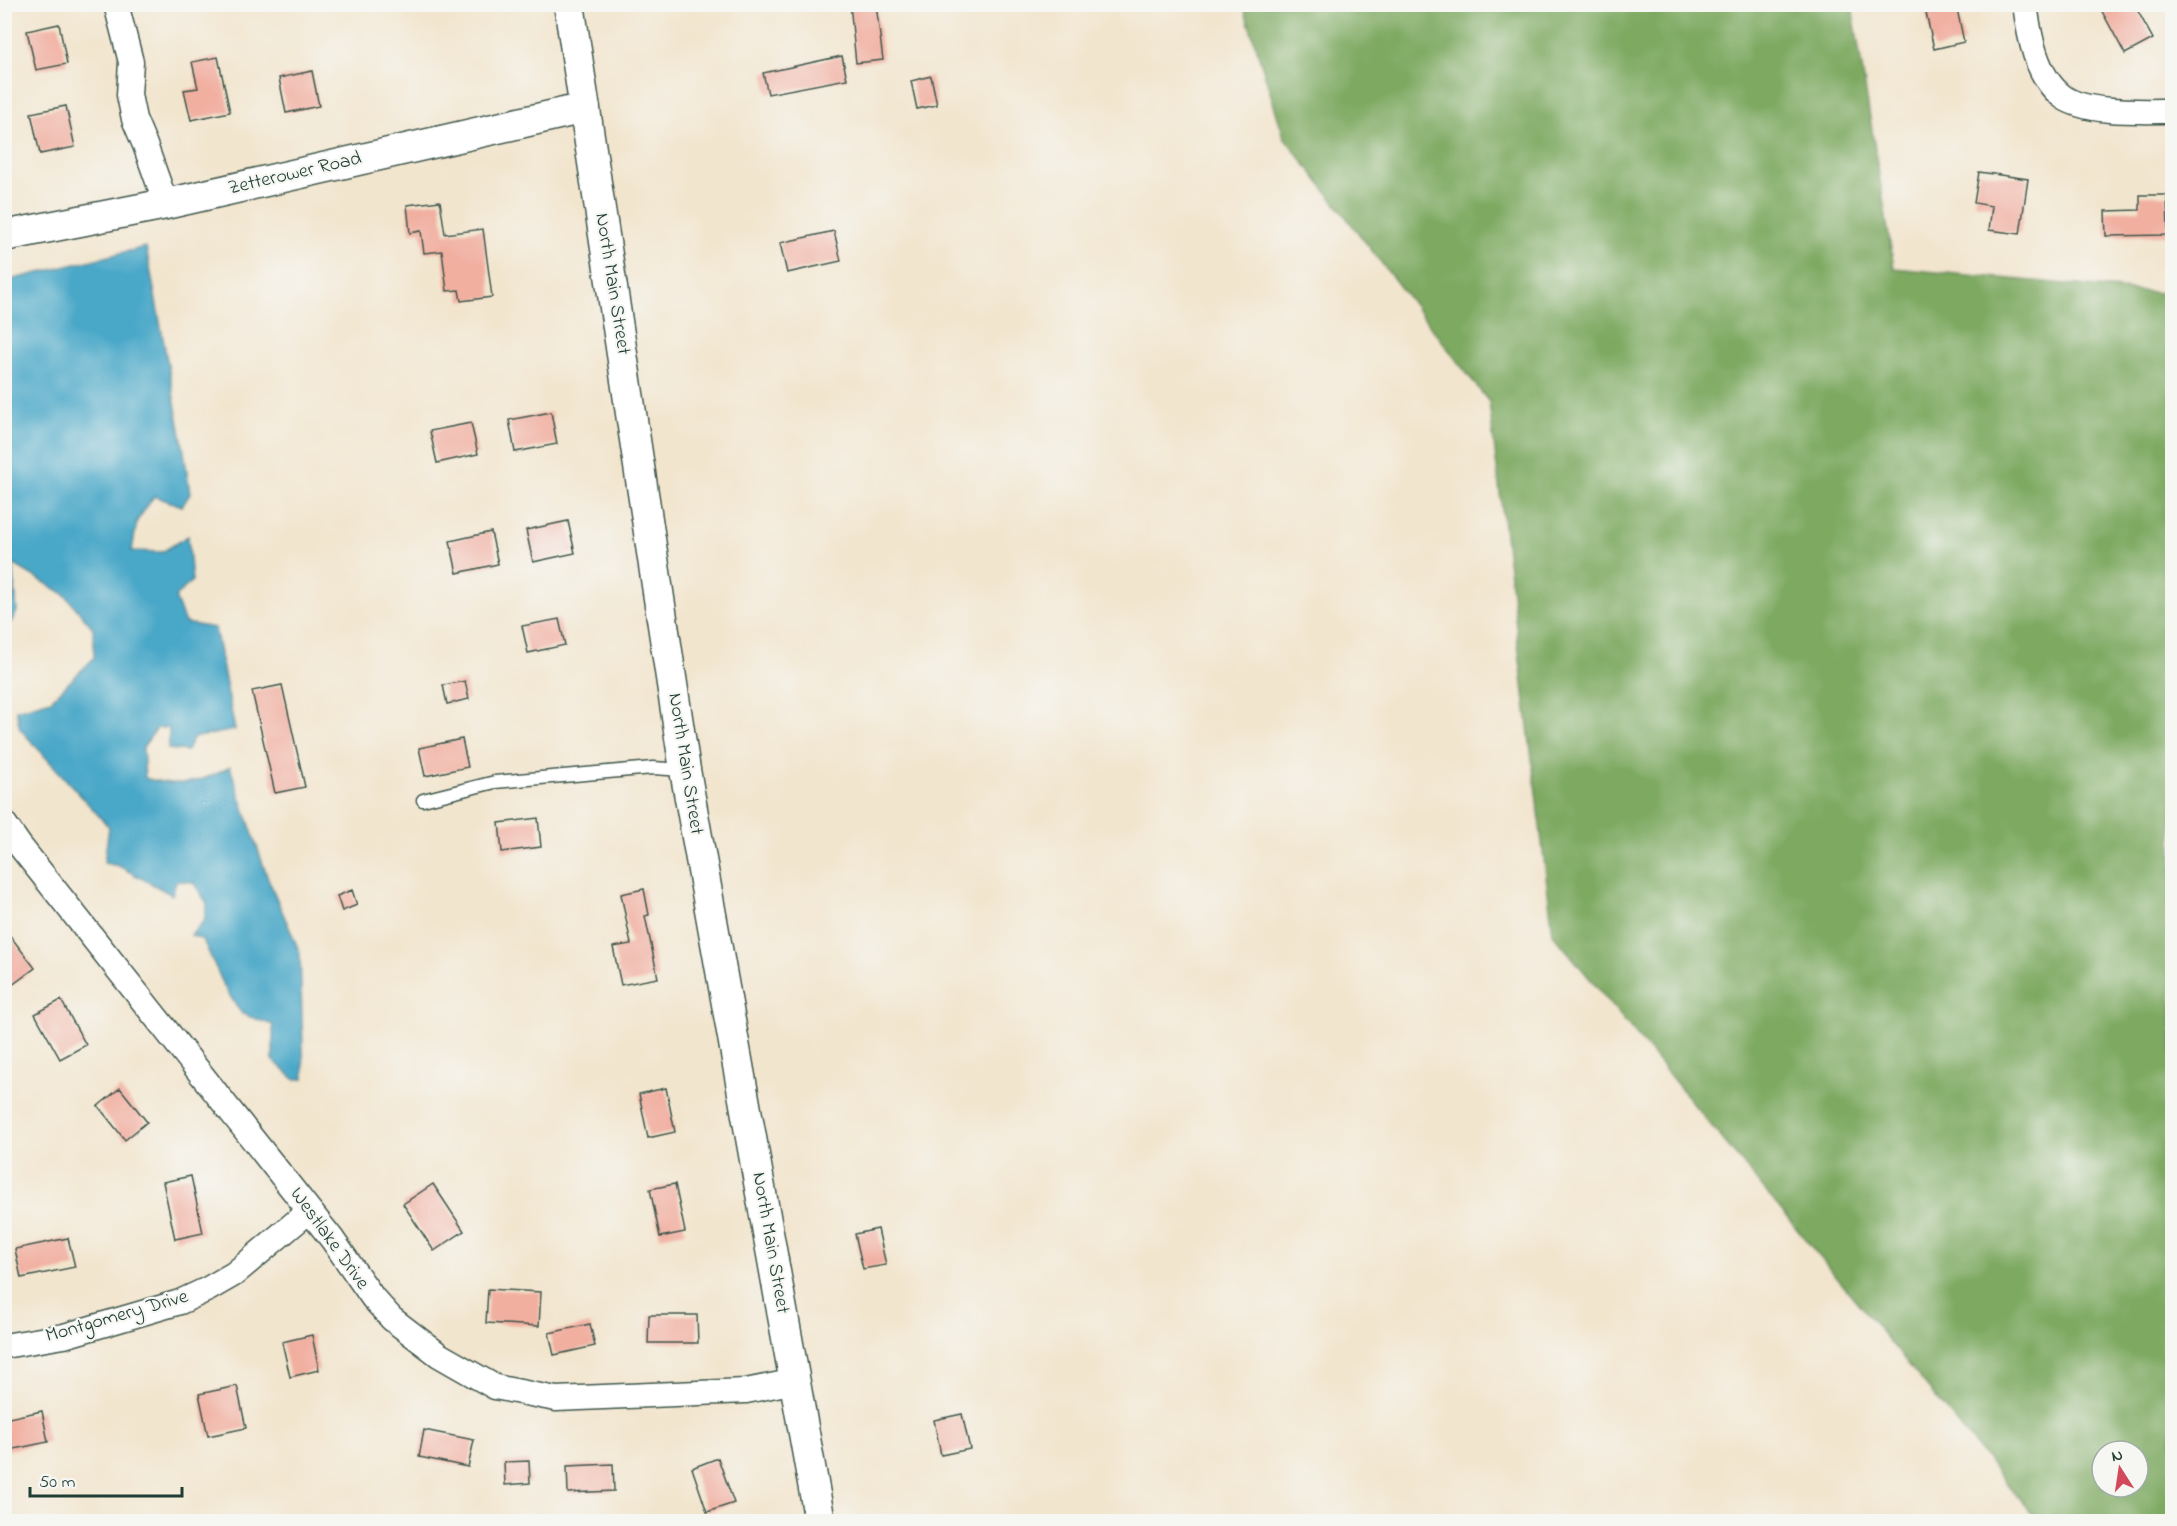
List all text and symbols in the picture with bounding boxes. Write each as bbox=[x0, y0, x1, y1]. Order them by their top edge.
street label: Zetterower Road bbox=[225, 145, 365, 203]
street label: North Main Street bbox=[586, 211, 638, 357]
street label: North Main Street bbox=[659, 691, 711, 837]
street label: North Main Street bbox=[743, 1170, 797, 1316]
street label: Westlake Drive bbox=[282, 1182, 376, 1296]
street label: Montgomery Drive bbox=[42, 1283, 192, 1352]
north arrow bbox=[2090, 1439, 2150, 1499]
text: N bbox=[2110, 1443, 2125, 1469]
scale bar bbox=[30, 1460, 182, 1498]
text: 50 m bbox=[39, 1470, 76, 1496]

